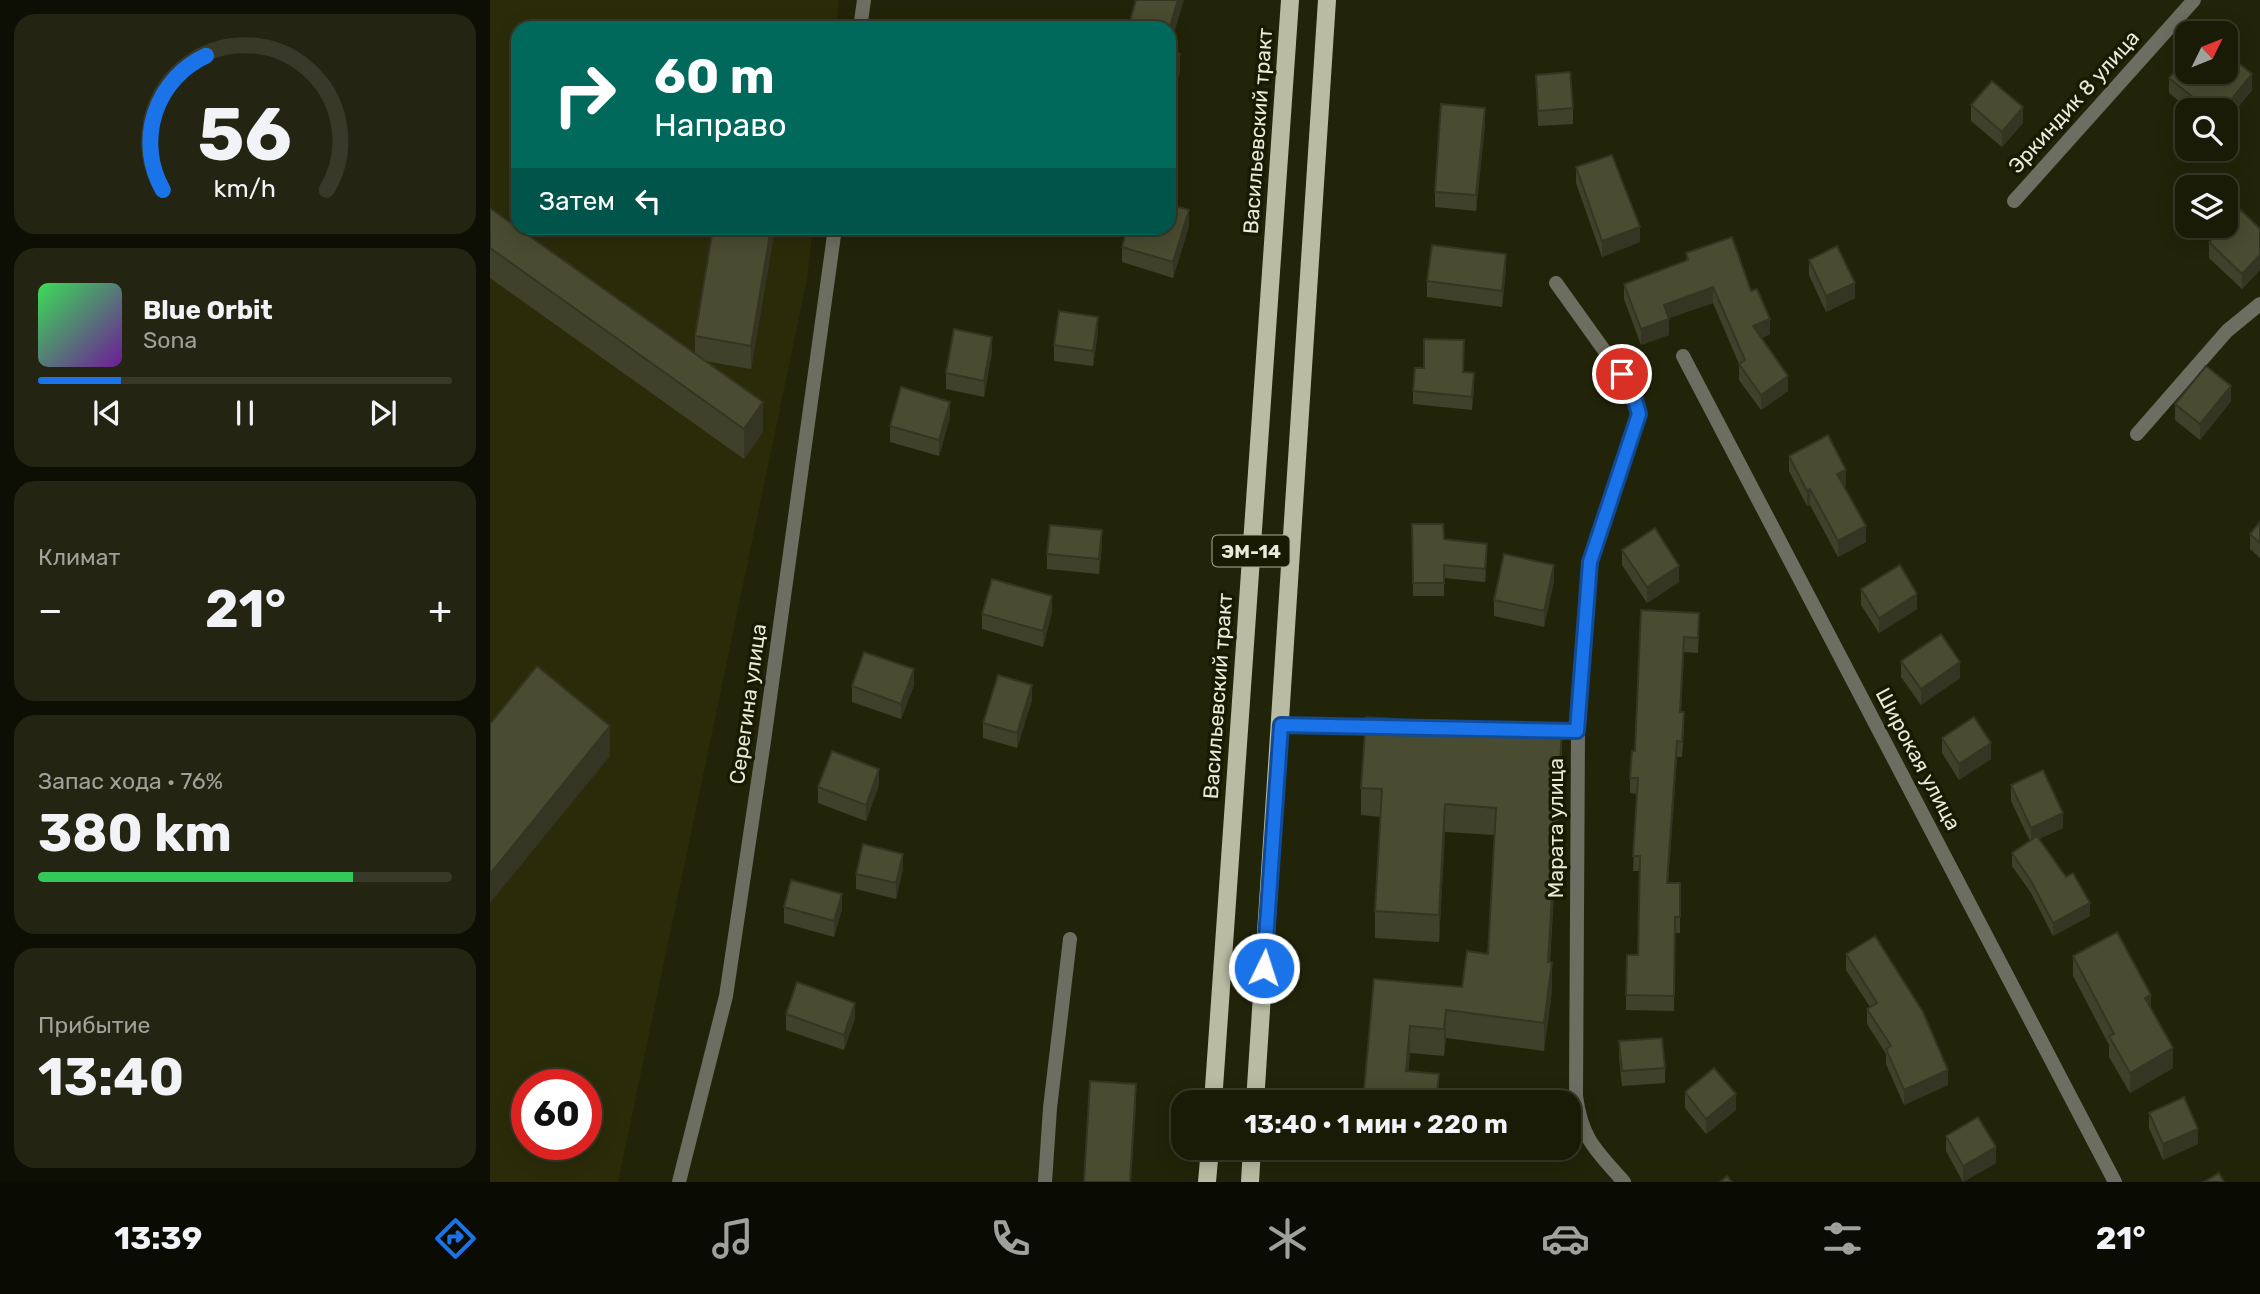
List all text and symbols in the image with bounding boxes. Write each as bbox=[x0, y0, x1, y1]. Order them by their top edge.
north arrow bbox=[2175, 21, 2238, 84]
map controls bbox=[2175, 21, 2238, 238]
street label: Эркиндик 8 улица bbox=[2003, 25, 2144, 178]
street label: Васильевский тракт bbox=[1238, 27, 1277, 235]
text: 60 m bbox=[654, 47, 775, 105]
icon: right bbox=[539, 49, 630, 140]
text: 56 bbox=[198, 92, 292, 178]
button: search bbox=[2175, 98, 2238, 161]
text: Направо bbox=[654, 106, 787, 144]
text: km/h bbox=[214, 174, 276, 203]
button: layers bbox=[2175, 175, 2238, 238]
icon: left bbox=[629, 182, 667, 220]
text: Затем bbox=[539, 186, 615, 217]
text: Blue Orbit bbox=[143, 295, 273, 326]
text: Sona bbox=[143, 326, 197, 354]
pin bbox=[1592, 344, 1652, 404]
icon: arrive bbox=[1603, 355, 1641, 393]
icon: previous bbox=[88, 394, 126, 432]
icon: pause bbox=[226, 394, 264, 432]
icon: next bbox=[364, 394, 402, 432]
road number: ЭМ-14 bbox=[1212, 536, 1290, 566]
text: Климат bbox=[38, 543, 120, 571]
text: 21° bbox=[205, 578, 286, 640]
text: − bbox=[38, 587, 63, 633]
text: + bbox=[428, 587, 452, 633]
street label: Васильевский тракт bbox=[1198, 592, 1237, 800]
street label: Серегина улица bbox=[724, 622, 771, 786]
street label: Широкая улица bbox=[1870, 683, 1966, 834]
street label: Марата улица bbox=[1543, 758, 1568, 898]
text: Запас хода · 76% bbox=[38, 767, 223, 795]
text: 380 km bbox=[38, 802, 232, 864]
position arrow bbox=[1227, 931, 1301, 1005]
text: Прибытие bbox=[38, 1011, 150, 1039]
text: 13:40 bbox=[38, 1046, 184, 1108]
speed limit sign: 60 bbox=[511, 1069, 602, 1160]
text: 13:40 · 1 мин · 220 m bbox=[1244, 1109, 1508, 1140]
icon: directions bbox=[431, 1214, 480, 1263]
icon: music bbox=[708, 1214, 757, 1263]
icon: phone bbox=[986, 1214, 1035, 1263]
icon: climate bbox=[1263, 1214, 1312, 1263]
icon: car bbox=[1541, 1214, 1590, 1263]
icon: filters bbox=[1818, 1214, 1867, 1263]
text: 13:39 bbox=[114, 1219, 202, 1257]
text: 21° bbox=[2096, 1219, 2146, 1257]

